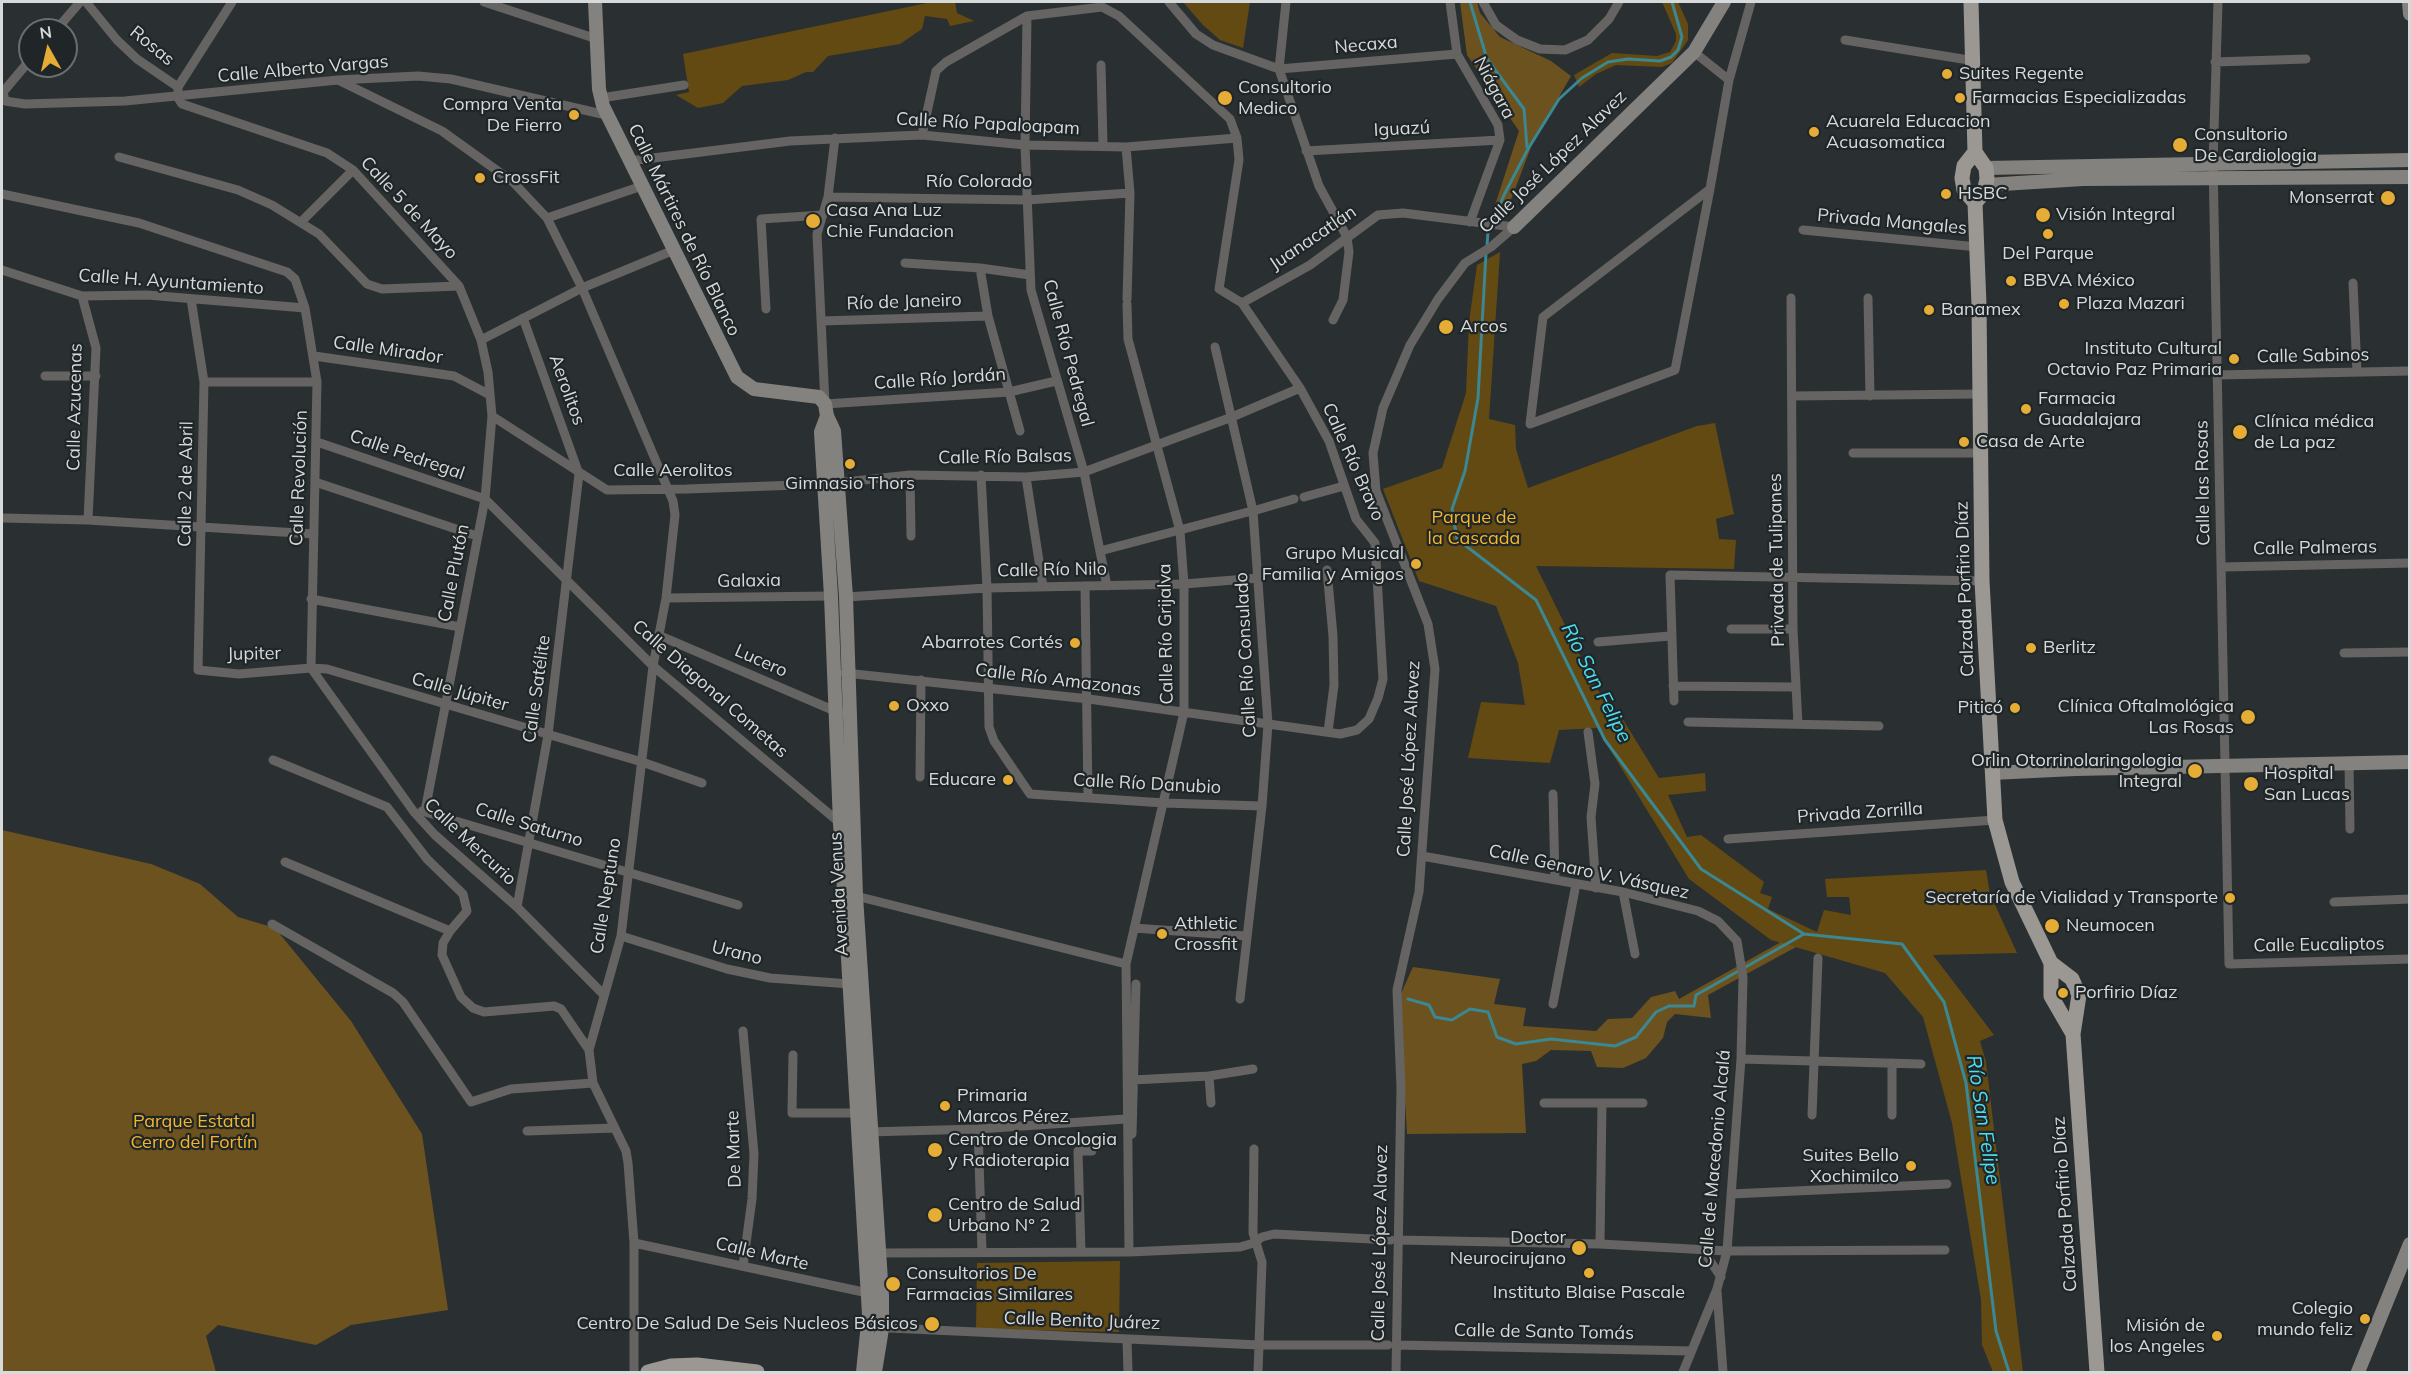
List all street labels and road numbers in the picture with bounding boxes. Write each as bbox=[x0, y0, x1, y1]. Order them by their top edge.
street label: Rosas bbox=[125, 22, 179, 70]
street label: Necaxa bbox=[1334, 31, 1398, 59]
street label: Calle Alberto Vargas bbox=[217, 51, 389, 87]
street label: Niágara bbox=[1469, 53, 1519, 123]
street label: Calle José López Alavez bbox=[1475, 86, 1631, 238]
street label: Calle Río Papaloapam bbox=[896, 108, 1080, 140]
street label: Iguazú bbox=[1373, 117, 1431, 141]
street label: Calle Mártires de Río Blanco bbox=[623, 120, 745, 340]
street label: Calle 5 de Mayo bbox=[356, 152, 462, 264]
street label: Río Colorado bbox=[926, 171, 1032, 193]
street label: Juanacatlán bbox=[1265, 201, 1361, 275]
street label: Privada Mangales bbox=[1816, 205, 1968, 239]
street label: Calle H. Ayuntamiento bbox=[78, 265, 264, 299]
street label: Calle Río Pedregal bbox=[1038, 277, 1098, 429]
street label: Río de Janeiro bbox=[846, 289, 962, 315]
street label: Calle Mirador bbox=[332, 332, 444, 368]
street label: Calle Azucenas bbox=[63, 343, 87, 471]
street label: Calle Sabinos bbox=[2256, 344, 2370, 368]
street label: Aerolitos bbox=[544, 352, 590, 428]
street label: Calle Río Jordán bbox=[873, 364, 1007, 394]
street label: Calle Río Bravo bbox=[1317, 400, 1389, 524]
street label: Calle Revolución bbox=[286, 410, 312, 546]
street label: Calle las Rosas bbox=[2191, 420, 2215, 546]
street label: Calle 2 de Abril bbox=[174, 421, 198, 547]
street label: Calle Pedregal bbox=[347, 425, 467, 485]
street label: Calle Río Balsas bbox=[938, 445, 1072, 469]
street label: Calle Aerolitos bbox=[613, 460, 733, 482]
street label: Privada de Tulipanes bbox=[1765, 473, 1789, 647]
street label: Calzada Porfirio Díaz bbox=[1951, 501, 1979, 677]
street label: Calle Plutón bbox=[434, 522, 474, 624]
street label: Calle Palmeras bbox=[2253, 536, 2377, 560]
street label: Calle Río Nilo bbox=[997, 558, 1107, 582]
street label: Calle Río Grijalva bbox=[1154, 563, 1178, 705]
street label: Galaxia bbox=[717, 570, 781, 592]
street label: Calle Río Consulado bbox=[1231, 572, 1261, 738]
street label: Calle Diagonal Cometas bbox=[628, 615, 792, 763]
street label: Calle Satélite bbox=[519, 634, 555, 744]
street label: Lucero bbox=[731, 640, 791, 682]
street label: Jupiter bbox=[227, 643, 281, 665]
street label: Calle Río Amazonas bbox=[974, 659, 1142, 701]
street label: Calle José López Alavez bbox=[1393, 660, 1425, 858]
street label: Calle Júpiter bbox=[409, 668, 511, 716]
street label: Calle Río Danubio bbox=[1072, 769, 1222, 799]
street label: Calle Mercurio bbox=[420, 794, 520, 890]
street label: Calle Saturno bbox=[472, 798, 586, 852]
street label: Privada Zorrilla bbox=[1796, 798, 1924, 828]
street label: Avenida Venus bbox=[825, 831, 853, 957]
street label: Calle Neptuno bbox=[586, 836, 626, 956]
street label: Calle Genaro V. Vásquez bbox=[1487, 840, 1691, 904]
street label: Calle Eucaliptos bbox=[2253, 933, 2385, 957]
street label: Urano bbox=[710, 936, 764, 970]
street label: Calle de Macedonio Alcalá bbox=[1695, 1049, 1735, 1269]
street label: De Marte bbox=[722, 1110, 746, 1188]
street label: Calzada Porfirio Díaz bbox=[2048, 1115, 2082, 1293]
street label: Calle José López Alavez bbox=[1367, 1144, 1393, 1342]
street label: Calle Marte bbox=[713, 1233, 811, 1275]
street label: Calle Benito Juárez bbox=[1003, 1307, 1161, 1335]
street label: Calle de Santo Tomás bbox=[1454, 1320, 1634, 1344]

